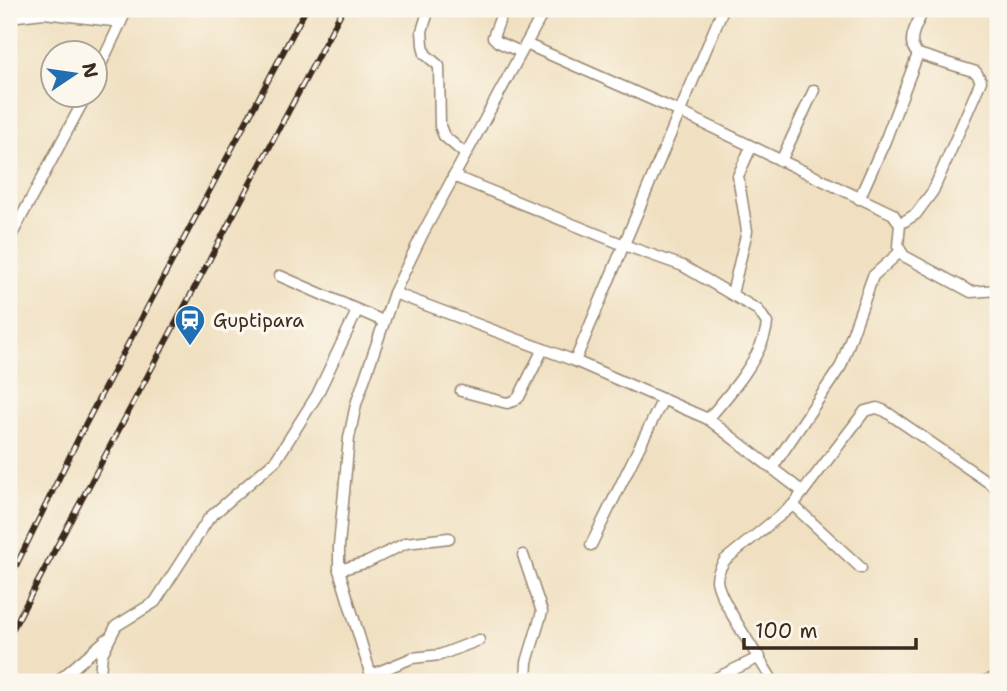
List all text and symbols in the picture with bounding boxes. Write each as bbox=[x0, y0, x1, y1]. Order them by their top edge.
north arrow bbox=[38, 38, 108, 108]
text: N bbox=[76, 60, 104, 80]
station icon: Guptipara bbox=[173, 303, 207, 347]
place label: Guptipara bbox=[213, 308, 304, 333]
scale bar bbox=[744, 607, 916, 651]
text: 100 m bbox=[755, 617, 818, 645]

